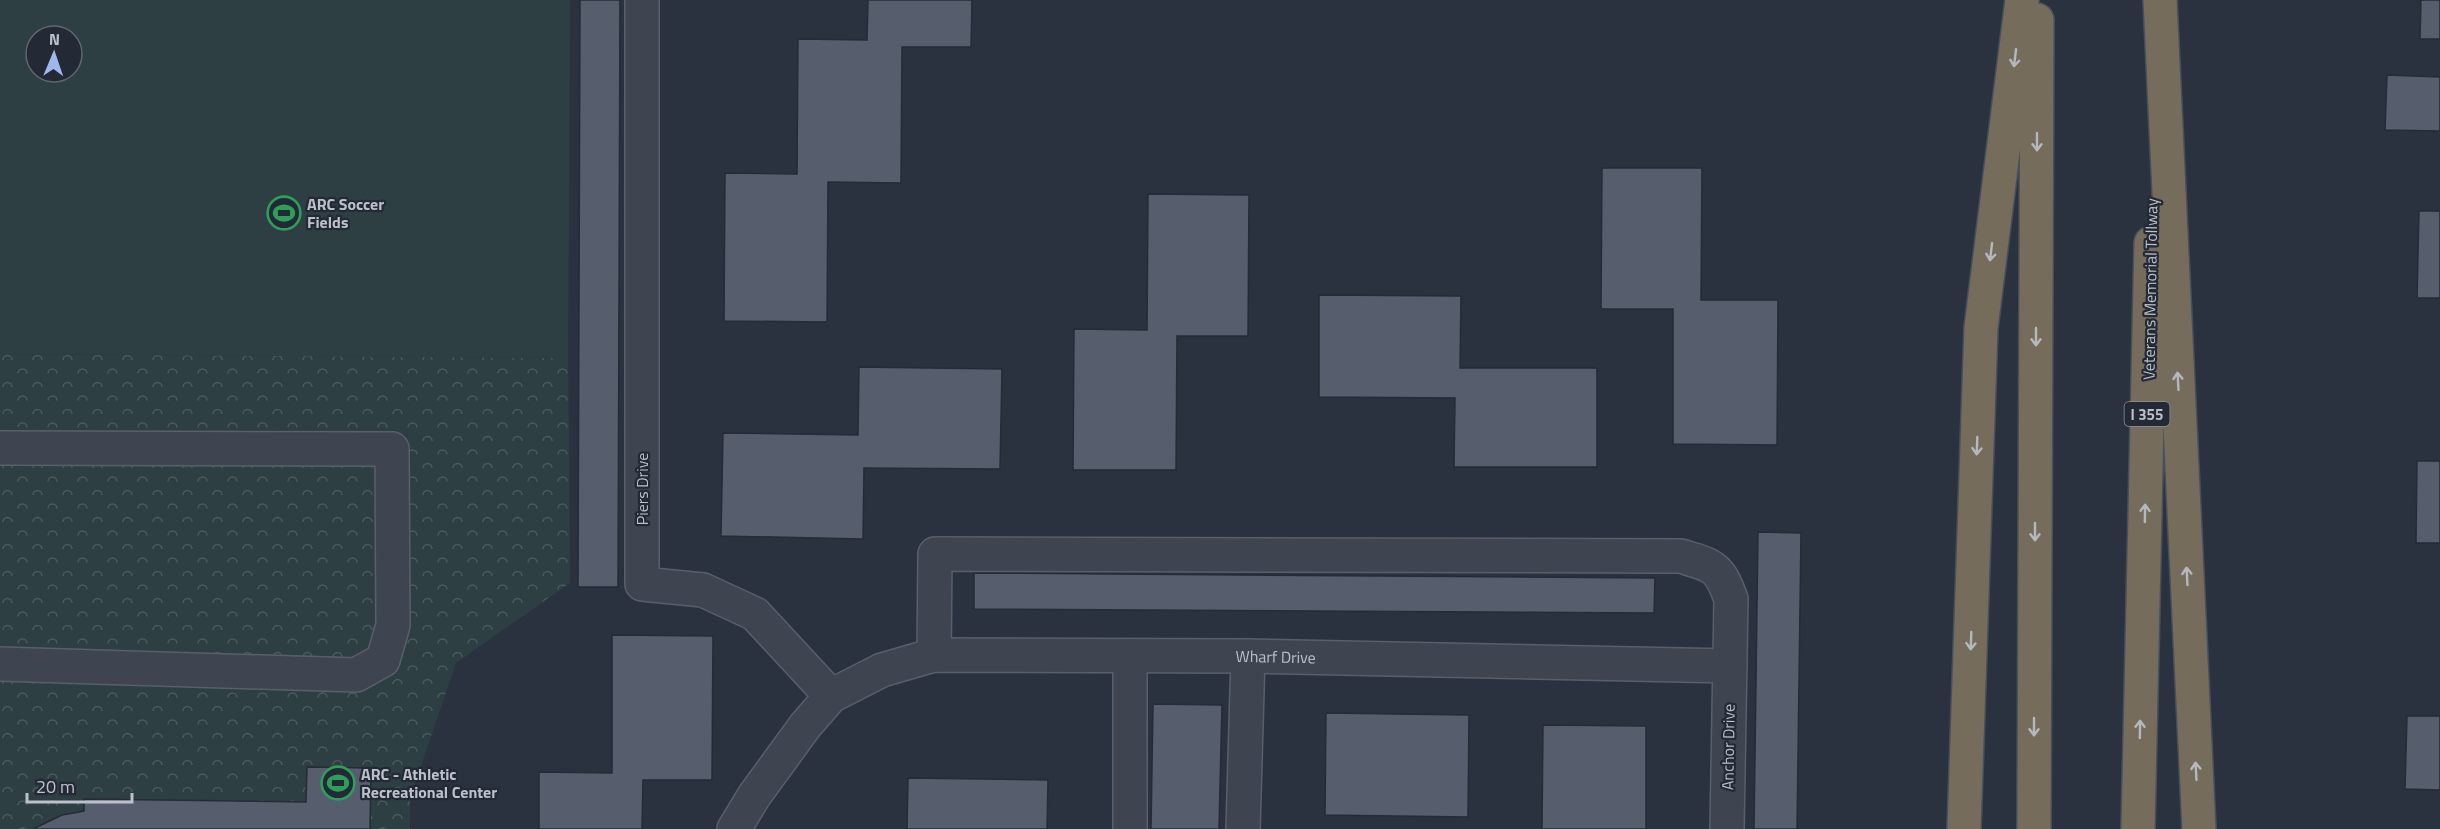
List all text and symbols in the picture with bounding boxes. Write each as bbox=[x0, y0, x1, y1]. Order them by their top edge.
north arrow bbox=[24, 24, 84, 84]
text: N bbox=[49, 27, 60, 51]
one-way arrow bbox=[2009, 48, 2020, 67]
one-way arrow bbox=[2031, 132, 2043, 152]
place label: ARC Soccer Fields bbox=[307, 192, 384, 234]
sports icon: ARC Soccer Fields bbox=[266, 195, 302, 231]
street label: Veterans Memorial Tollway bbox=[2136, 198, 2164, 380]
one-way arrow bbox=[1985, 241, 1996, 261]
one-way arrow bbox=[2030, 327, 2042, 347]
one-way arrow bbox=[2172, 371, 2183, 391]
road number: I 355 bbox=[2124, 402, 2170, 426]
one-way arrow bbox=[1972, 435, 1983, 455]
street label: Piers Drive bbox=[630, 453, 654, 525]
one-way arrow bbox=[2139, 503, 2151, 523]
one-way arrow bbox=[2029, 522, 2041, 542]
one-way arrow bbox=[2181, 566, 2192, 586]
one-way arrow bbox=[1965, 630, 1976, 650]
street label: Wharf Drive bbox=[1236, 644, 1316, 669]
street label: Anchor Drive bbox=[1715, 704, 1741, 790]
one-way arrow bbox=[2028, 717, 2040, 737]
one-way arrow bbox=[2135, 719, 2146, 739]
one-way arrow bbox=[2190, 761, 2201, 781]
place label: ARC - Athletic Recreational Center bbox=[361, 762, 497, 804]
sports icon: ARC - Athletic Recreational Center bbox=[320, 765, 356, 801]
scale bar bbox=[27, 766, 132, 804]
text: 20 m bbox=[36, 773, 75, 800]

